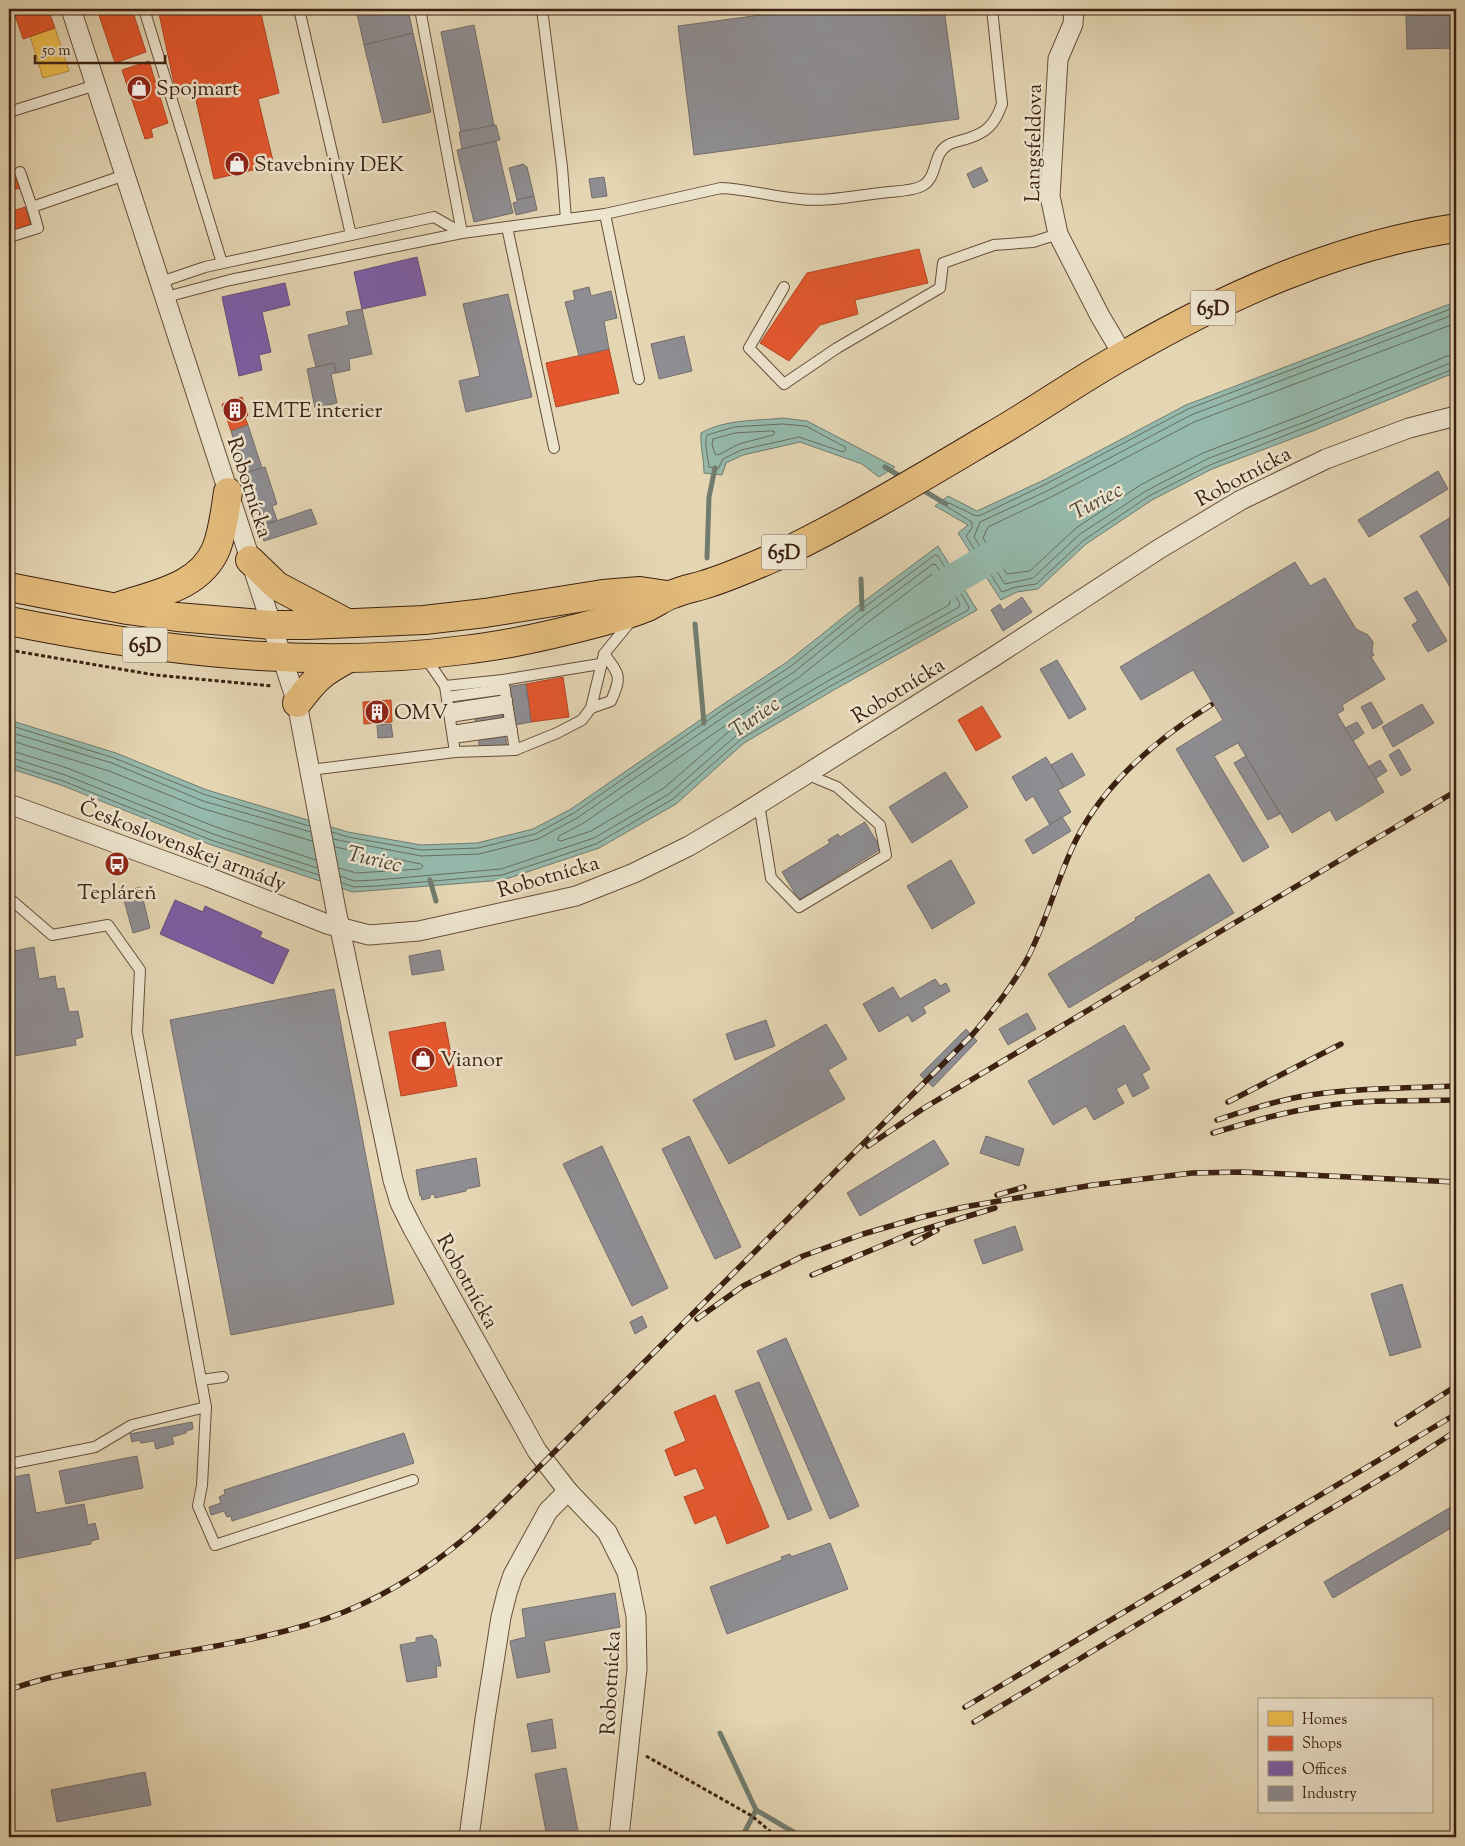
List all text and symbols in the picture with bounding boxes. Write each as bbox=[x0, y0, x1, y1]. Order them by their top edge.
scale bar bbox=[35, 32, 165, 64]
text: 50 m bbox=[41, 41, 71, 62]
shop icon: Spojmart bbox=[126, 75, 152, 101]
place label: Spojmart bbox=[156, 75, 239, 105]
street label: Langsfeldova bbox=[1019, 83, 1051, 202]
shop icon: Stavebniny DEK bbox=[224, 151, 250, 177]
place label: Stavebniny DEK bbox=[254, 151, 404, 181]
road number: 65D bbox=[1190, 290, 1236, 326]
building icon: EMTE interier bbox=[222, 397, 248, 423]
place label: EMTE interier bbox=[252, 397, 383, 427]
street label: Robotnícka bbox=[218, 433, 279, 542]
street label: Robotnícka bbox=[1191, 440, 1297, 516]
water label: Turiec bbox=[1065, 475, 1129, 530]
road number: 65D bbox=[762, 534, 806, 570]
road number: 65D bbox=[122, 628, 168, 662]
street label: Robotnícka bbox=[847, 651, 952, 732]
water label: Turiec bbox=[724, 689, 788, 748]
building icon: OMV bbox=[364, 699, 390, 725]
place label: OMV bbox=[394, 699, 448, 729]
street label: Československej armády bbox=[74, 794, 291, 900]
water label: Turiec bbox=[344, 839, 405, 883]
street label: Robotnícka bbox=[494, 849, 603, 907]
bus stop icon: Tepláreň bbox=[104, 851, 130, 877]
place label: Tepláreň bbox=[77, 879, 157, 909]
shop icon: Vianor bbox=[410, 1046, 436, 1072]
place label: Vianor bbox=[440, 1046, 503, 1076]
street label: Robotnícka bbox=[428, 1229, 505, 1335]
street label: Robotnícka bbox=[594, 1630, 630, 1736]
legend bbox=[1258, 1698, 1432, 1814]
text: Homes bbox=[1302, 1710, 1347, 1731]
text: Shops bbox=[1302, 1734, 1342, 1755]
text: Offices bbox=[1302, 1760, 1347, 1781]
text: Industry bbox=[1302, 1784, 1357, 1805]

